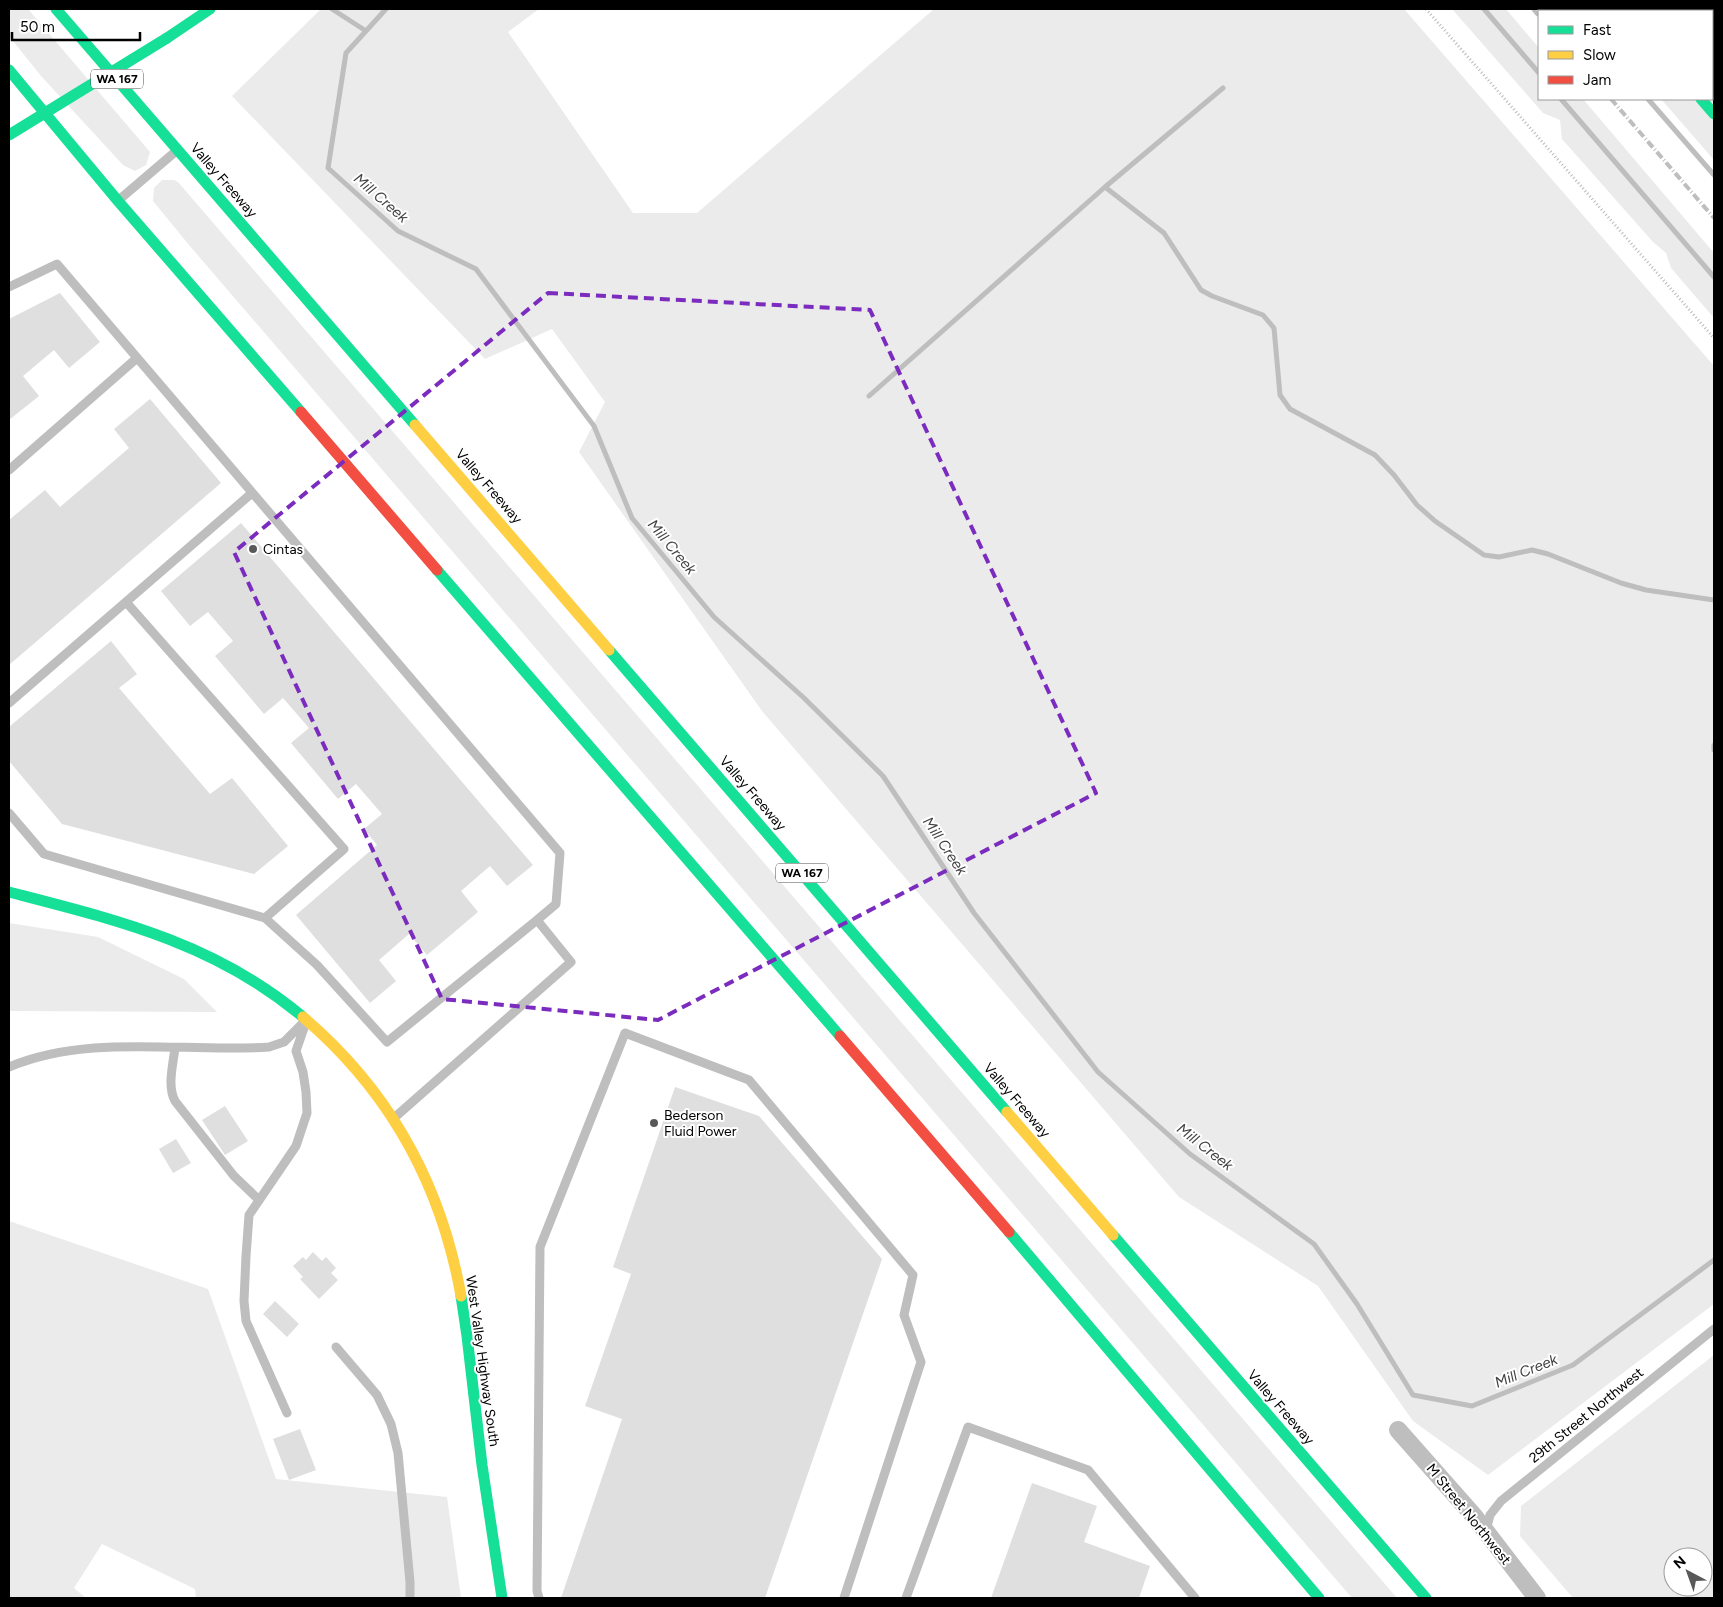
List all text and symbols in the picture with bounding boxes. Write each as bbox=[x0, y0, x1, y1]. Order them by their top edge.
scale bar bbox=[12, 10, 140, 42]
legend bbox=[1538, 10, 1713, 100]
text: 50 m bbox=[20, 18, 55, 36]
text: Fast bbox=[1583, 21, 1612, 39]
text: Slow bbox=[1583, 46, 1616, 64]
road number: WA 167 bbox=[91, 70, 143, 88]
text: Jam bbox=[1583, 71, 1611, 89]
street label: Valley Freeway bbox=[187, 140, 261, 222]
water label: Mill Creek bbox=[350, 170, 412, 227]
street label: Valley Freeway bbox=[452, 446, 526, 528]
water label: Mill Creek bbox=[644, 516, 701, 579]
place label: Cintas bbox=[263, 541, 303, 558]
marker: Cintas bbox=[247, 543, 259, 555]
street label: Valley Freeway bbox=[716, 753, 790, 835]
water label: Mill Creek bbox=[919, 814, 971, 879]
road number: WA 167 bbox=[776, 864, 828, 882]
street label: Valley Freeway bbox=[980, 1060, 1054, 1142]
place label: Bederson Fluid Power bbox=[664, 1107, 737, 1140]
marker: Bederson Fluid Power bbox=[648, 1117, 660, 1129]
water label: Mill Creek bbox=[1173, 1120, 1237, 1175]
street label: West Valley Highway South bbox=[462, 1274, 503, 1448]
water label: Mill Creek bbox=[1492, 1350, 1561, 1392]
street label: 29th Street Northwest bbox=[1526, 1364, 1647, 1467]
street label: Valley Freeway bbox=[1244, 1367, 1318, 1449]
street label: M Street Northwest bbox=[1423, 1460, 1515, 1568]
north arrow bbox=[1663, 1547, 1713, 1597]
text: N bbox=[1670, 1553, 1689, 1573]

